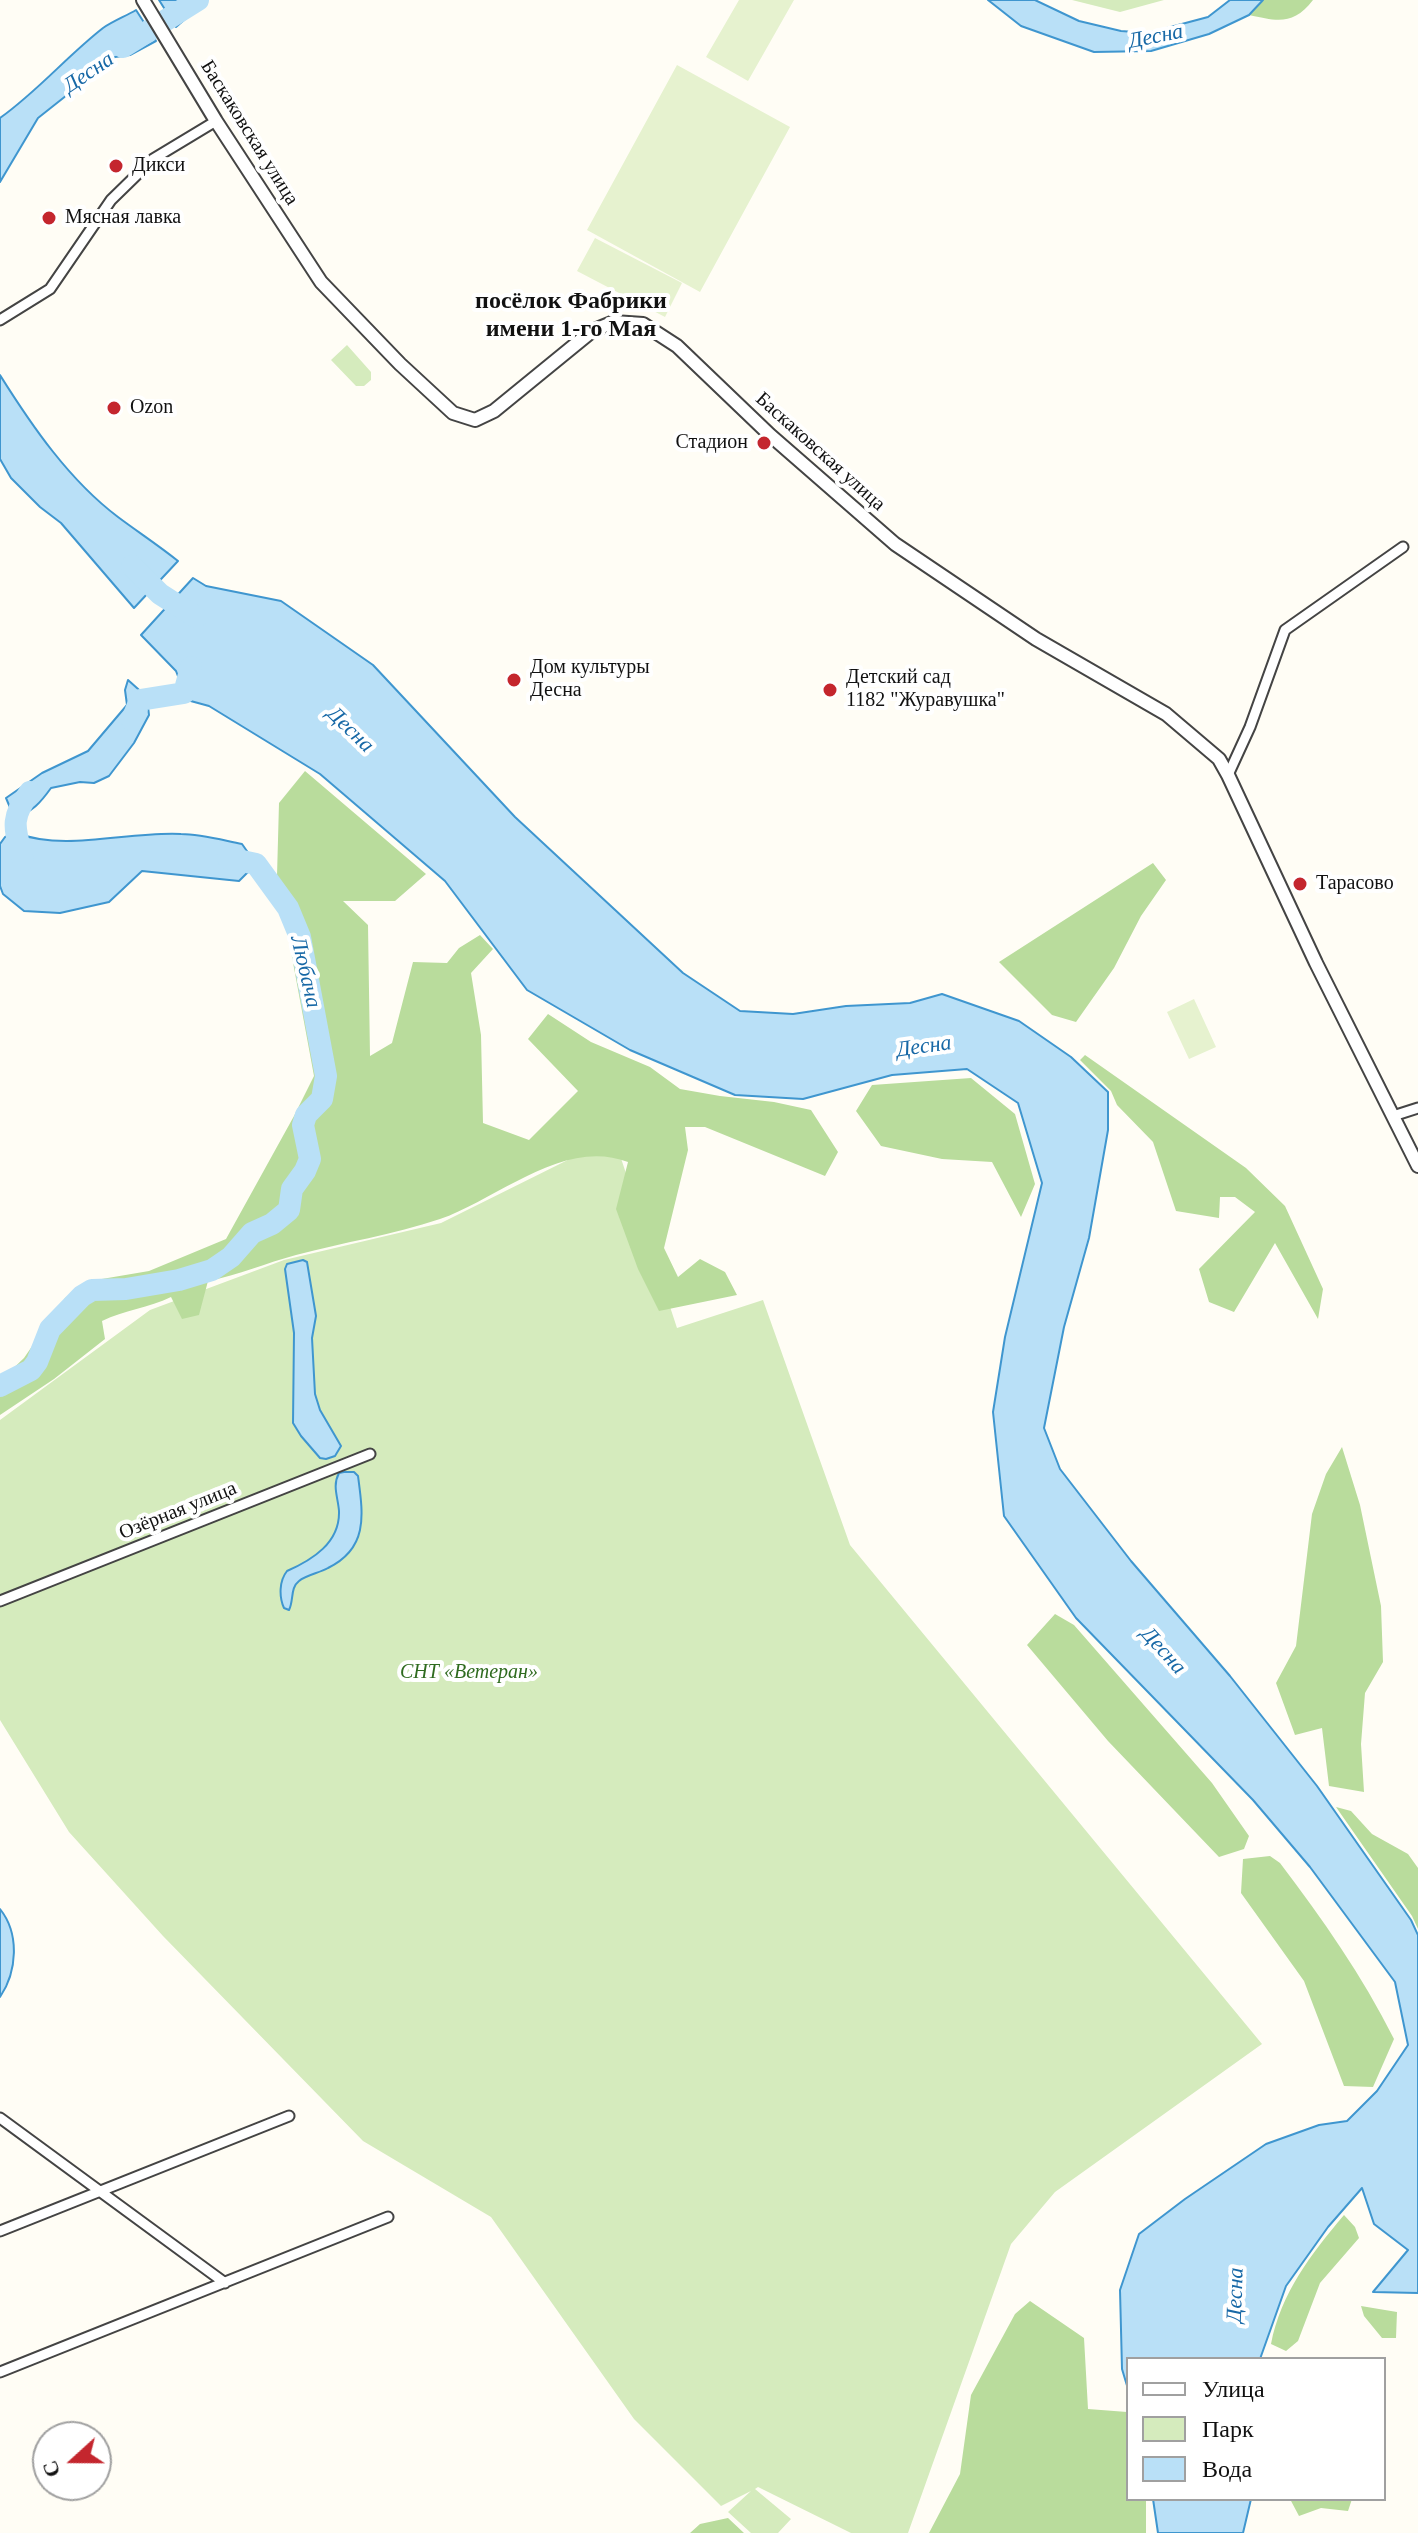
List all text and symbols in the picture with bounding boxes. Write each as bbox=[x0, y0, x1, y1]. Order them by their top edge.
water label: Десна bbox=[1126, 19, 1186, 55]
water label: Десна bbox=[59, 47, 119, 99]
street label: Баскаковская улица bbox=[195, 56, 303, 210]
place label: Дикси bbox=[132, 154, 185, 178]
marker: Дикси bbox=[107, 157, 125, 175]
place label: Мясная лавка bbox=[65, 206, 181, 230]
marker: Мясная лавка bbox=[40, 209, 58, 227]
district label: посёлок Фабрики имени 1-го Мая bbox=[475, 288, 667, 344]
street label: Баскаковская улица bbox=[750, 387, 890, 517]
place label: Ozon bbox=[130, 396, 173, 420]
marker: Ozon bbox=[105, 399, 123, 417]
place label: Стадион bbox=[675, 431, 748, 455]
marker: Стадион bbox=[755, 434, 773, 452]
place label: Дом культуры Десна bbox=[530, 656, 650, 703]
place label: Детский сад 1182 "Журавушка" bbox=[846, 666, 1005, 713]
marker: Дом культуры Десна bbox=[505, 671, 523, 689]
marker: Детский сад 1182 "Журавушка" bbox=[821, 681, 839, 699]
water label: Десна bbox=[321, 701, 379, 759]
place label: Тарасово bbox=[1316, 872, 1394, 896]
marker: Тарасово bbox=[1291, 875, 1309, 893]
water label: Любача bbox=[284, 933, 326, 1011]
water label: Десна bbox=[895, 1030, 953, 1064]
street label: Озёрная улица bbox=[116, 1477, 240, 1545]
water label: Десна bbox=[1135, 1622, 1191, 1680]
park label: СНТ «Ветеран» bbox=[400, 1661, 538, 1685]
water label: Десна bbox=[1222, 2267, 1250, 2323]
legend bbox=[1126, 2357, 1386, 2501]
text: Улица bbox=[1202, 2376, 1265, 2402]
text: Парк bbox=[1202, 2416, 1254, 2442]
north arrow bbox=[32, 2421, 112, 2501]
text: Вода bbox=[1202, 2456, 1252, 2482]
text: С bbox=[36, 2457, 66, 2481]

